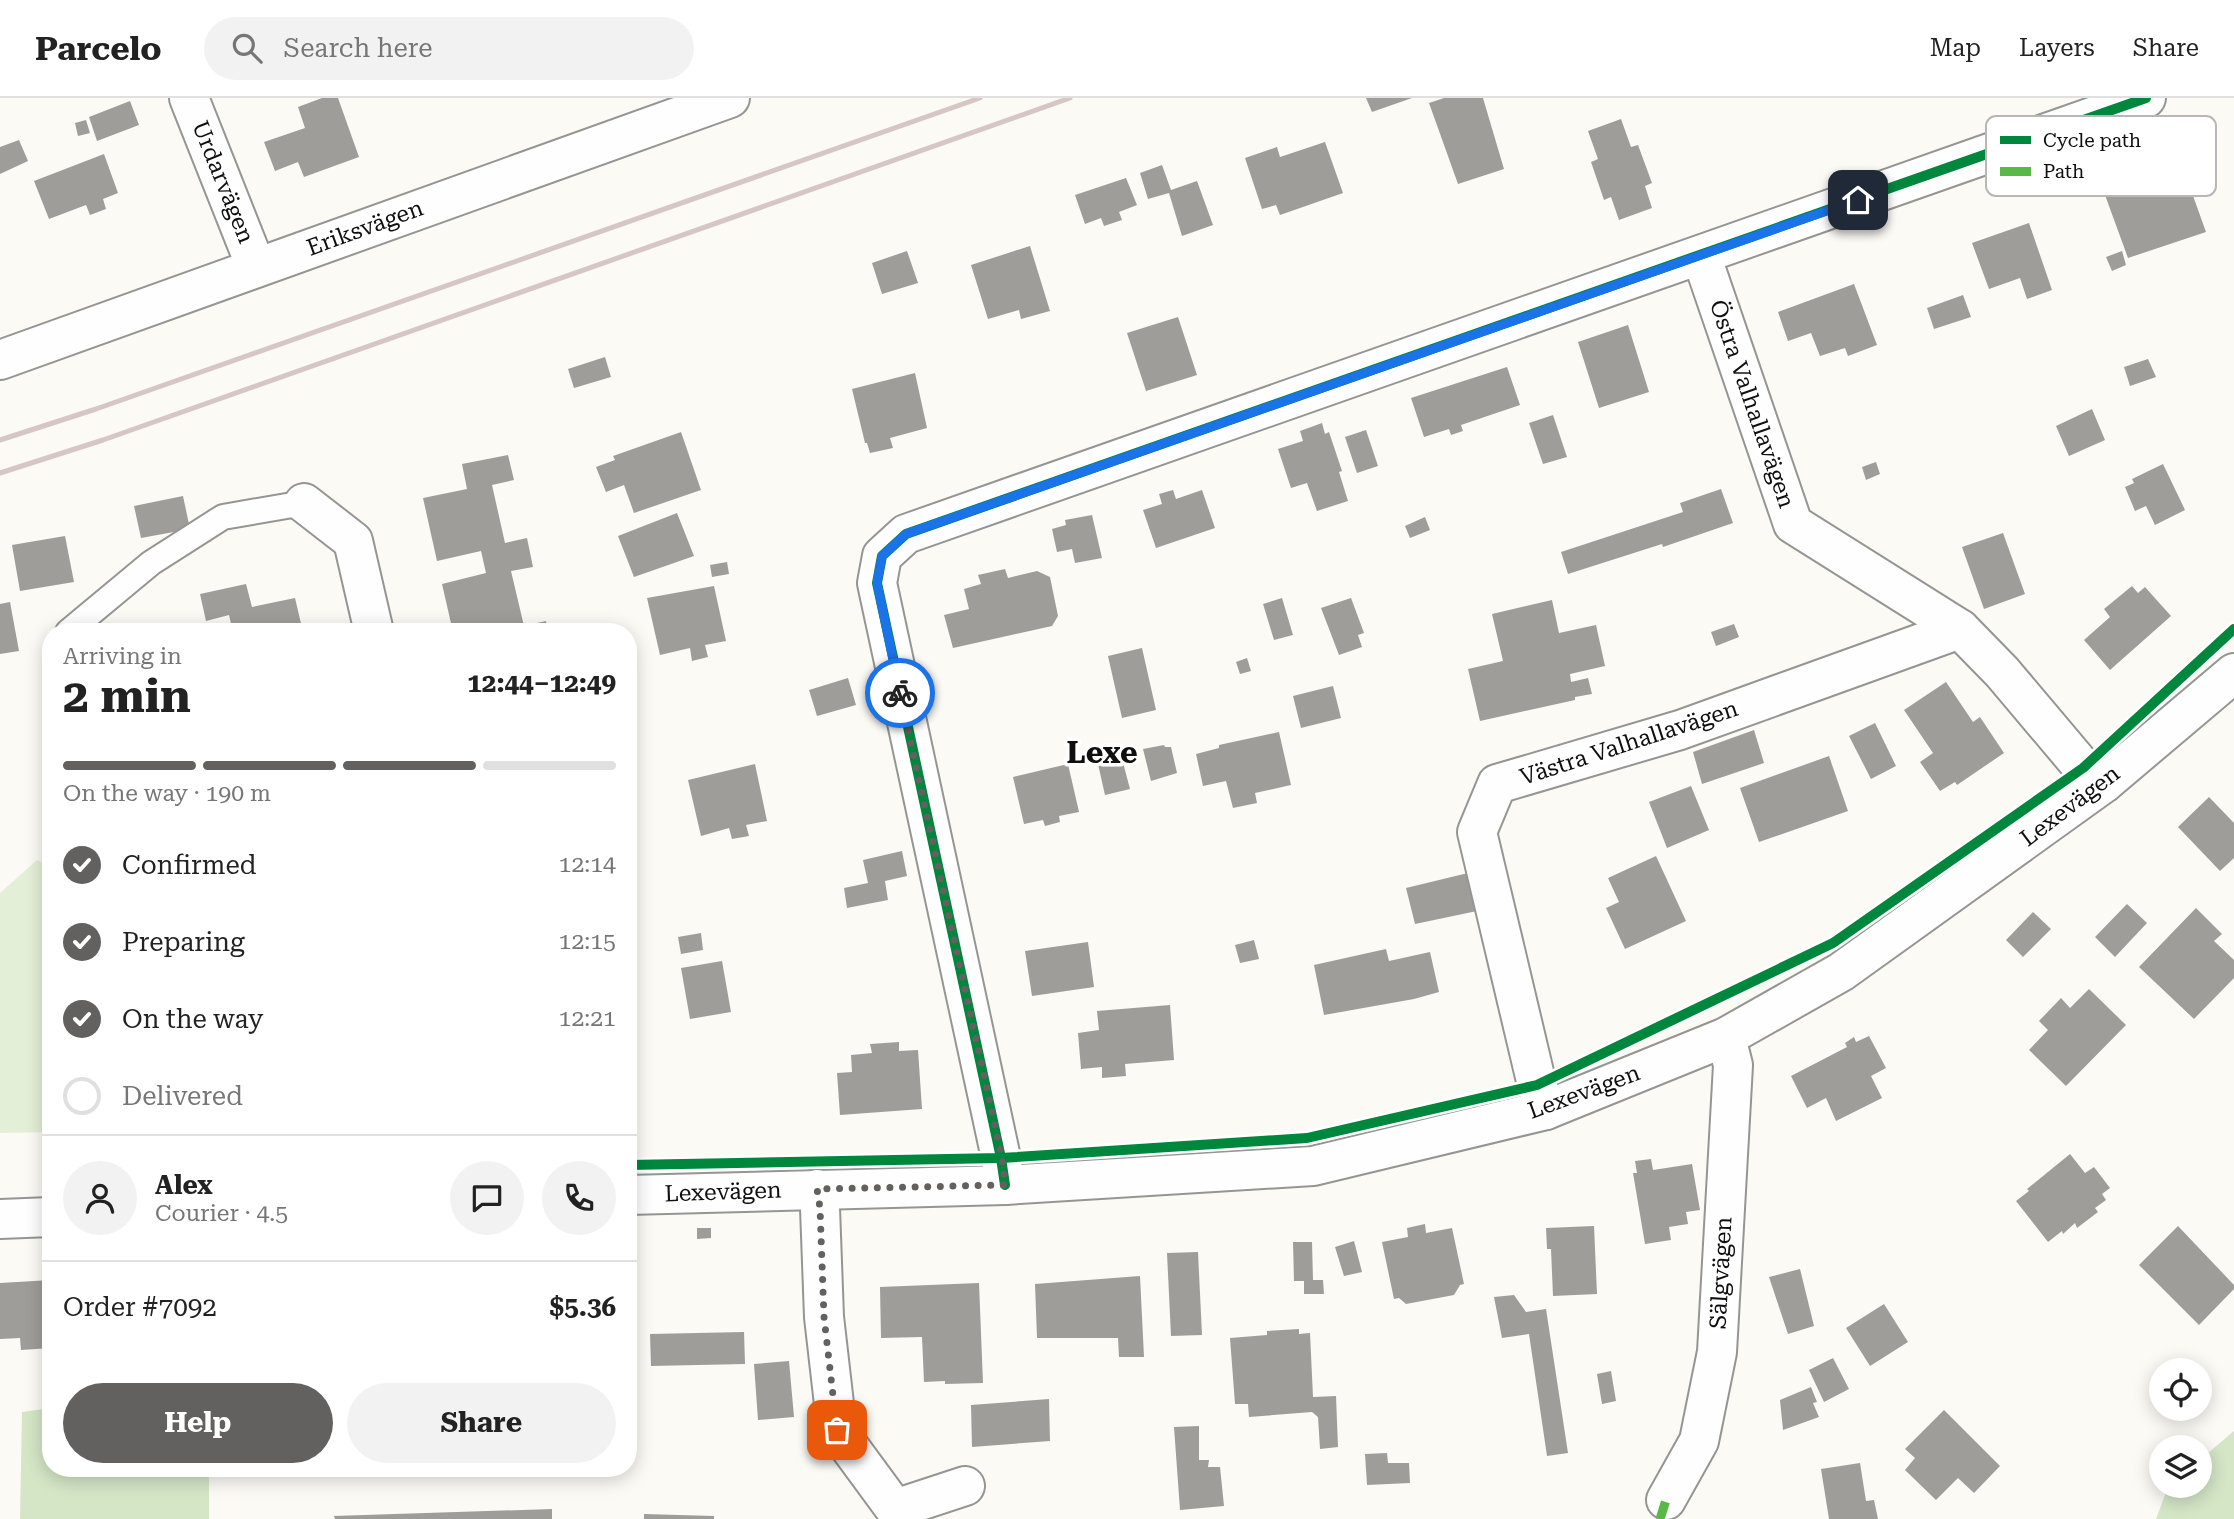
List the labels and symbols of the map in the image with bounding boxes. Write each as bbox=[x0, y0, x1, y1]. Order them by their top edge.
legend bbox=[1986, 116, 2216, 196]
street label: Urdarvägen bbox=[186, 117, 260, 247]
text: Cycle path bbox=[2043, 129, 2141, 152]
text: Path bbox=[2043, 160, 2084, 183]
pin bbox=[1828, 170, 1888, 230]
street label: Eriksvägen bbox=[303, 194, 427, 262]
street label: Östra Valhallavägen bbox=[1704, 296, 1800, 512]
courier bbox=[865, 658, 935, 728]
street label: Västra Valhallavägen bbox=[1516, 695, 1742, 791]
district label: Lexe bbox=[1066, 735, 1138, 770]
street label: Lexevägen bbox=[2015, 760, 2125, 852]
street label: Lexevägen bbox=[1524, 1059, 1644, 1125]
street label: Lexevägen bbox=[664, 1176, 782, 1208]
street label: Sälgvägen bbox=[1705, 1216, 1737, 1330]
pin bbox=[807, 1400, 867, 1460]

